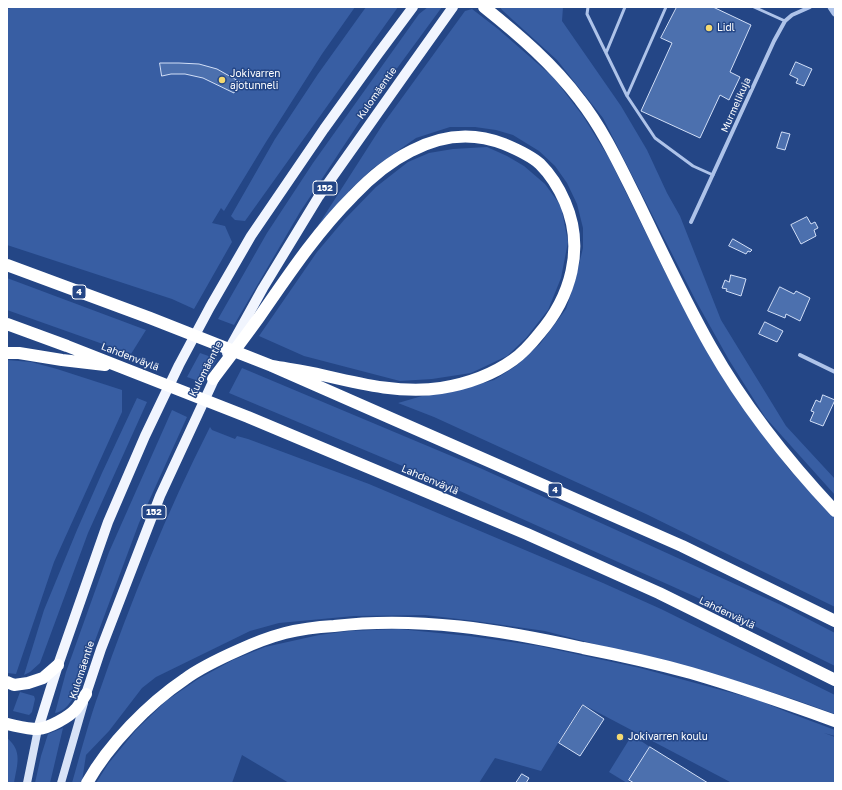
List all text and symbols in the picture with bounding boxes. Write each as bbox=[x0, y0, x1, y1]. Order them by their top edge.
place label: Lidl bbox=[717, 22, 735, 34]
marker: Lidl bbox=[704, 23, 714, 33]
street label: Kulomäentie bbox=[355, 65, 399, 121]
place label: Jokivarren ajotunneli bbox=[230, 68, 280, 92]
marker: Jokivarren ajotunneli bbox=[217, 75, 227, 85]
street label: Murmelikuja bbox=[718, 76, 754, 134]
road number: 152 bbox=[313, 181, 337, 195]
road number: 4 bbox=[72, 285, 86, 299]
street label: Kulomäentie bbox=[187, 339, 225, 399]
street label: Lahdenväylä bbox=[99, 341, 161, 373]
street label: Lahdenväylä bbox=[400, 463, 460, 497]
road number: 4 bbox=[548, 483, 562, 497]
road number: 152 bbox=[142, 505, 166, 519]
street label: Lahdenväylä bbox=[697, 594, 757, 632]
street label: Kulomäentie bbox=[67, 639, 97, 701]
place label: Jokivarren koulu bbox=[628, 731, 708, 743]
marker: Jokivarren koulu bbox=[615, 732, 625, 742]

